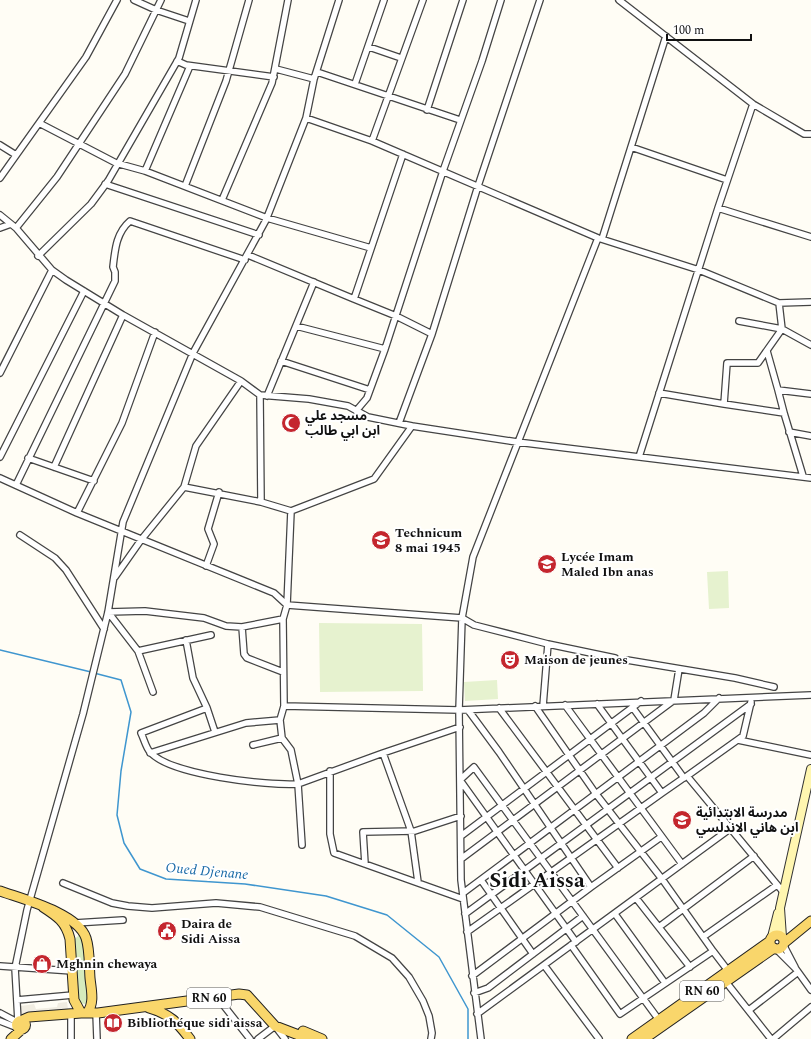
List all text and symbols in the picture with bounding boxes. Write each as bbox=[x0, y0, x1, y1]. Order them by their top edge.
scale bar bbox=[667, 16, 751, 42]
text: 100 m bbox=[673, 21, 704, 40]
place label: مسجد علي ابن ابي طالب bbox=[305, 406, 380, 441]
mosque icon: مسجد علي ابن ابي طالب bbox=[280, 412, 302, 434]
place label: Technicum 8 mai 1945 bbox=[395, 523, 463, 558]
school or university icon: Technicum 8 mai 1945 bbox=[370, 529, 392, 551]
place label: Lycée Imam Maled Ibn anas bbox=[561, 547, 654, 582]
school or university icon: Lycée Imam Maled Ibn anas bbox=[536, 553, 558, 575]
theatre icon: Maison de jeunes bbox=[499, 649, 521, 671]
place label: Maison de jeunes bbox=[524, 650, 628, 670]
place label: مدرسة الابتدائية ابن هاني الاندلسي bbox=[696, 803, 798, 838]
school or university icon: مدرسة الابتدائية ابن هاني الاندلسي bbox=[671, 809, 693, 831]
water label: Oued Djenane bbox=[165, 857, 249, 885]
district label: Sidi Aissa bbox=[489, 865, 585, 897]
place label: Daira de Sidi Aissa bbox=[181, 914, 241, 949]
public building icon: Daira de Sidi Aissa bbox=[156, 920, 178, 942]
shop icon: Mghnin chewaya bbox=[31, 953, 53, 975]
place label: Mghnin chewaya bbox=[56, 954, 158, 974]
road number: RN 60 bbox=[680, 981, 724, 1001]
road number: RN 60 bbox=[187, 988, 231, 1008]
library icon: Bibliothéque sidi aissa bbox=[102, 1012, 124, 1034]
place label: Bibliothéque sidi aissa bbox=[127, 1013, 263, 1033]

